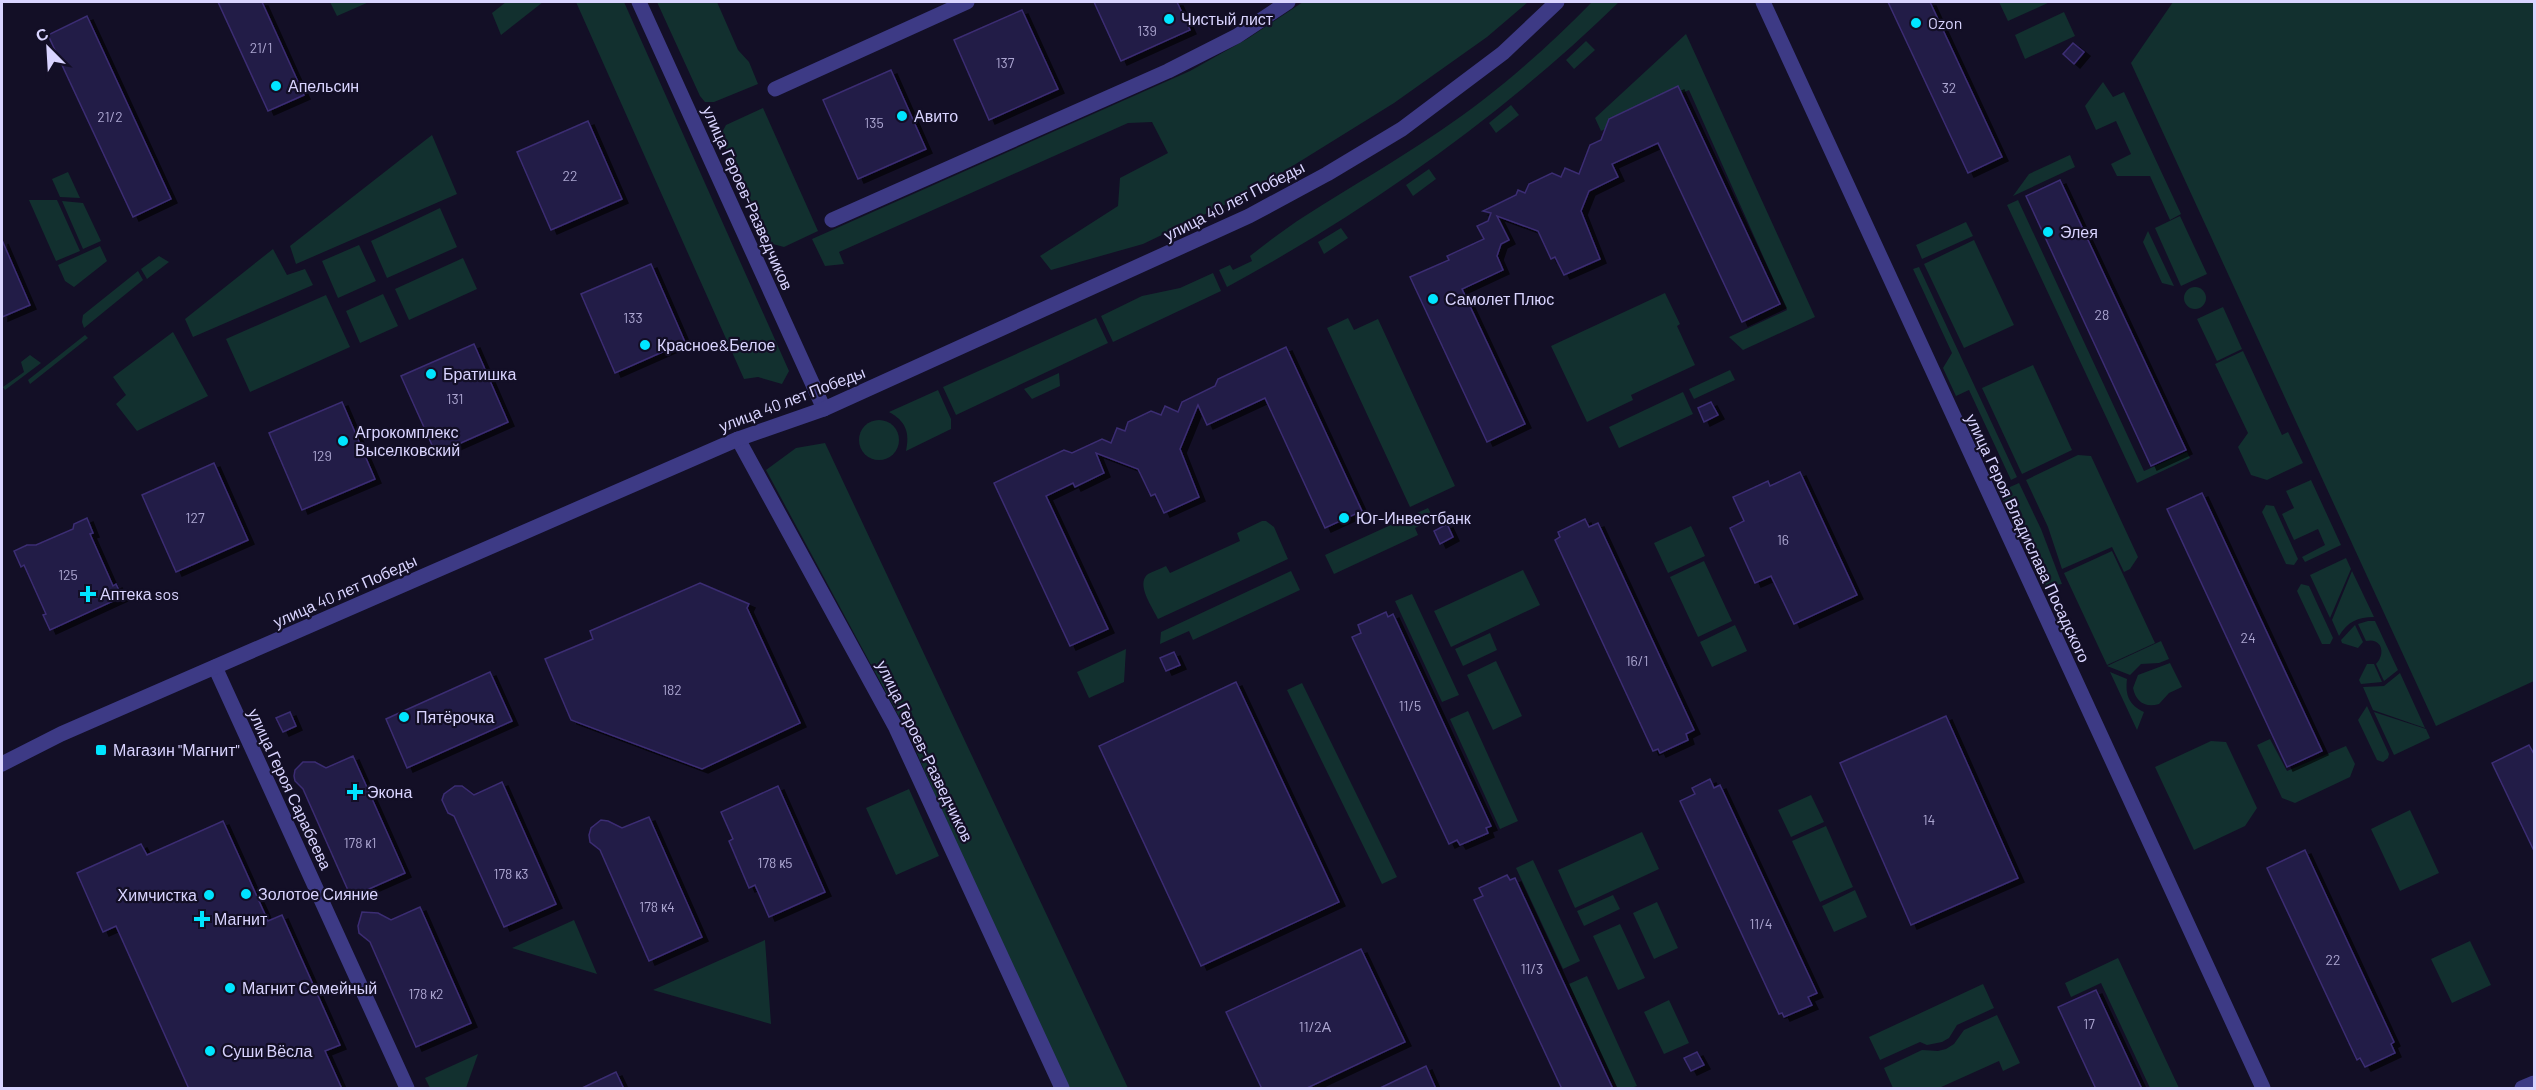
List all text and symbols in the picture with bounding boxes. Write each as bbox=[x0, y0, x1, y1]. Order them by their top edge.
place label: Чистый лист bbox=[1181, 9, 1274, 28]
marker: Чистый лист bbox=[1162, 12, 1176, 26]
place label: Ozon bbox=[1928, 13, 1962, 32]
marker: Ozon bbox=[1909, 16, 1923, 30]
north arrow bbox=[18, 18, 78, 78]
house number: 139 bbox=[1137, 22, 1157, 39]
text: С bbox=[33, 23, 51, 45]
house number: 21/1 bbox=[250, 39, 272, 56]
house number: 137 bbox=[996, 54, 1015, 71]
place label: Апельсин bbox=[288, 76, 359, 95]
marker: Апельсин bbox=[269, 79, 283, 93]
house number: 32 bbox=[1942, 79, 1956, 96]
street label: улица Героев-Разведчиков bbox=[699, 103, 798, 293]
place label: Авито bbox=[914, 106, 958, 125]
house number: 21/2 bbox=[97, 108, 123, 125]
marker: Авито bbox=[895, 109, 909, 123]
house number: 135 bbox=[864, 114, 884, 131]
street label: улица 40 лет Победы bbox=[1160, 157, 1307, 244]
house number: 22 bbox=[562, 167, 578, 184]
place label: Элея bbox=[2060, 222, 2098, 241]
marker: Элея bbox=[2041, 225, 2055, 239]
place label: Самолет Плюс bbox=[1445, 289, 1554, 308]
marker: Самолет Плюс bbox=[1426, 292, 1440, 306]
house number: 28 bbox=[2095, 306, 2109, 323]
house number: 133 bbox=[623, 309, 643, 326]
place label: Красное&Белое bbox=[657, 335, 776, 354]
marker: Красное&Белое bbox=[638, 338, 652, 352]
street label: улица 40 лет Победы bbox=[716, 362, 868, 435]
place label: Братишка bbox=[443, 364, 516, 383]
marker: Братишка bbox=[424, 367, 438, 381]
house number: 131 bbox=[447, 390, 463, 407]
street label: улица Героя Владислава Посадского bbox=[1962, 410, 2095, 665]
place label: Агрокомплекс Выселковский bbox=[355, 422, 460, 459]
marker: Агрокомплекс Выселковский bbox=[336, 434, 350, 448]
house number: 129 bbox=[312, 447, 332, 464]
place label: Юг-Инвестбанк bbox=[1356, 508, 1472, 527]
house number: 127 bbox=[185, 509, 205, 526]
marker: Юг-Инвестбанк bbox=[1337, 511, 1351, 525]
house number: 16 bbox=[1777, 531, 1789, 548]
street label: улица 40 лет Победы bbox=[270, 550, 420, 631]
house number: 125 bbox=[58, 566, 78, 583]
place label: Аптека sos bbox=[100, 584, 179, 603]
marker: Аптека sos bbox=[81, 587, 95, 601]
house number: 24 bbox=[2240, 629, 2256, 646]
house number: 16/1 bbox=[1626, 652, 1648, 669]
street label: улица Героев-Разведчиков bbox=[873, 657, 978, 845]
house number: 182 bbox=[662, 681, 682, 698]
house number: 11/5 bbox=[1399, 697, 1421, 714]
street label: улица Героя Сарабеева bbox=[245, 705, 336, 873]
place label: Пятёрочка bbox=[416, 707, 495, 726]
marker: Пятёрочка bbox=[397, 710, 411, 724]
place label: Магазин "Магнит" bbox=[113, 740, 240, 759]
marker: Магазин "Магнит" bbox=[94, 743, 108, 757]
place label: Экона bbox=[367, 782, 412, 801]
marker: Экона bbox=[348, 785, 362, 799]
house number: 14 bbox=[1923, 811, 1935, 828]
house number: 178 к1 bbox=[344, 834, 376, 851]
house number: 178 к5 bbox=[758, 854, 792, 871]
house number: 178 к3 bbox=[494, 865, 528, 882]
place label: Золотое Сияние bbox=[258, 884, 378, 903]
place label: Химчистка bbox=[118, 885, 197, 904]
marker: Золотое Сияние bbox=[239, 887, 253, 901]
marker: Химчистка bbox=[202, 888, 216, 902]
house number: 178 к4 bbox=[639, 898, 675, 915]
place label: Магнит bbox=[214, 909, 268, 928]
marker: Магнит bbox=[195, 912, 209, 926]
house number: 11/4 bbox=[1749, 915, 1773, 932]
house number: 22 bbox=[2325, 951, 2341, 968]
house number: 11/3 bbox=[1521, 960, 1543, 977]
place label: Магнит Семейный bbox=[242, 978, 377, 997]
marker: Магнит Семейный bbox=[223, 981, 237, 995]
house number: 178 к2 bbox=[408, 985, 444, 1002]
house number: 17 bbox=[2083, 1015, 2095, 1032]
house number: 11/2А bbox=[1299, 1018, 1332, 1035]
place label: Суши Вёсла bbox=[222, 1041, 312, 1060]
marker: Суши Вёсла bbox=[203, 1044, 217, 1058]

